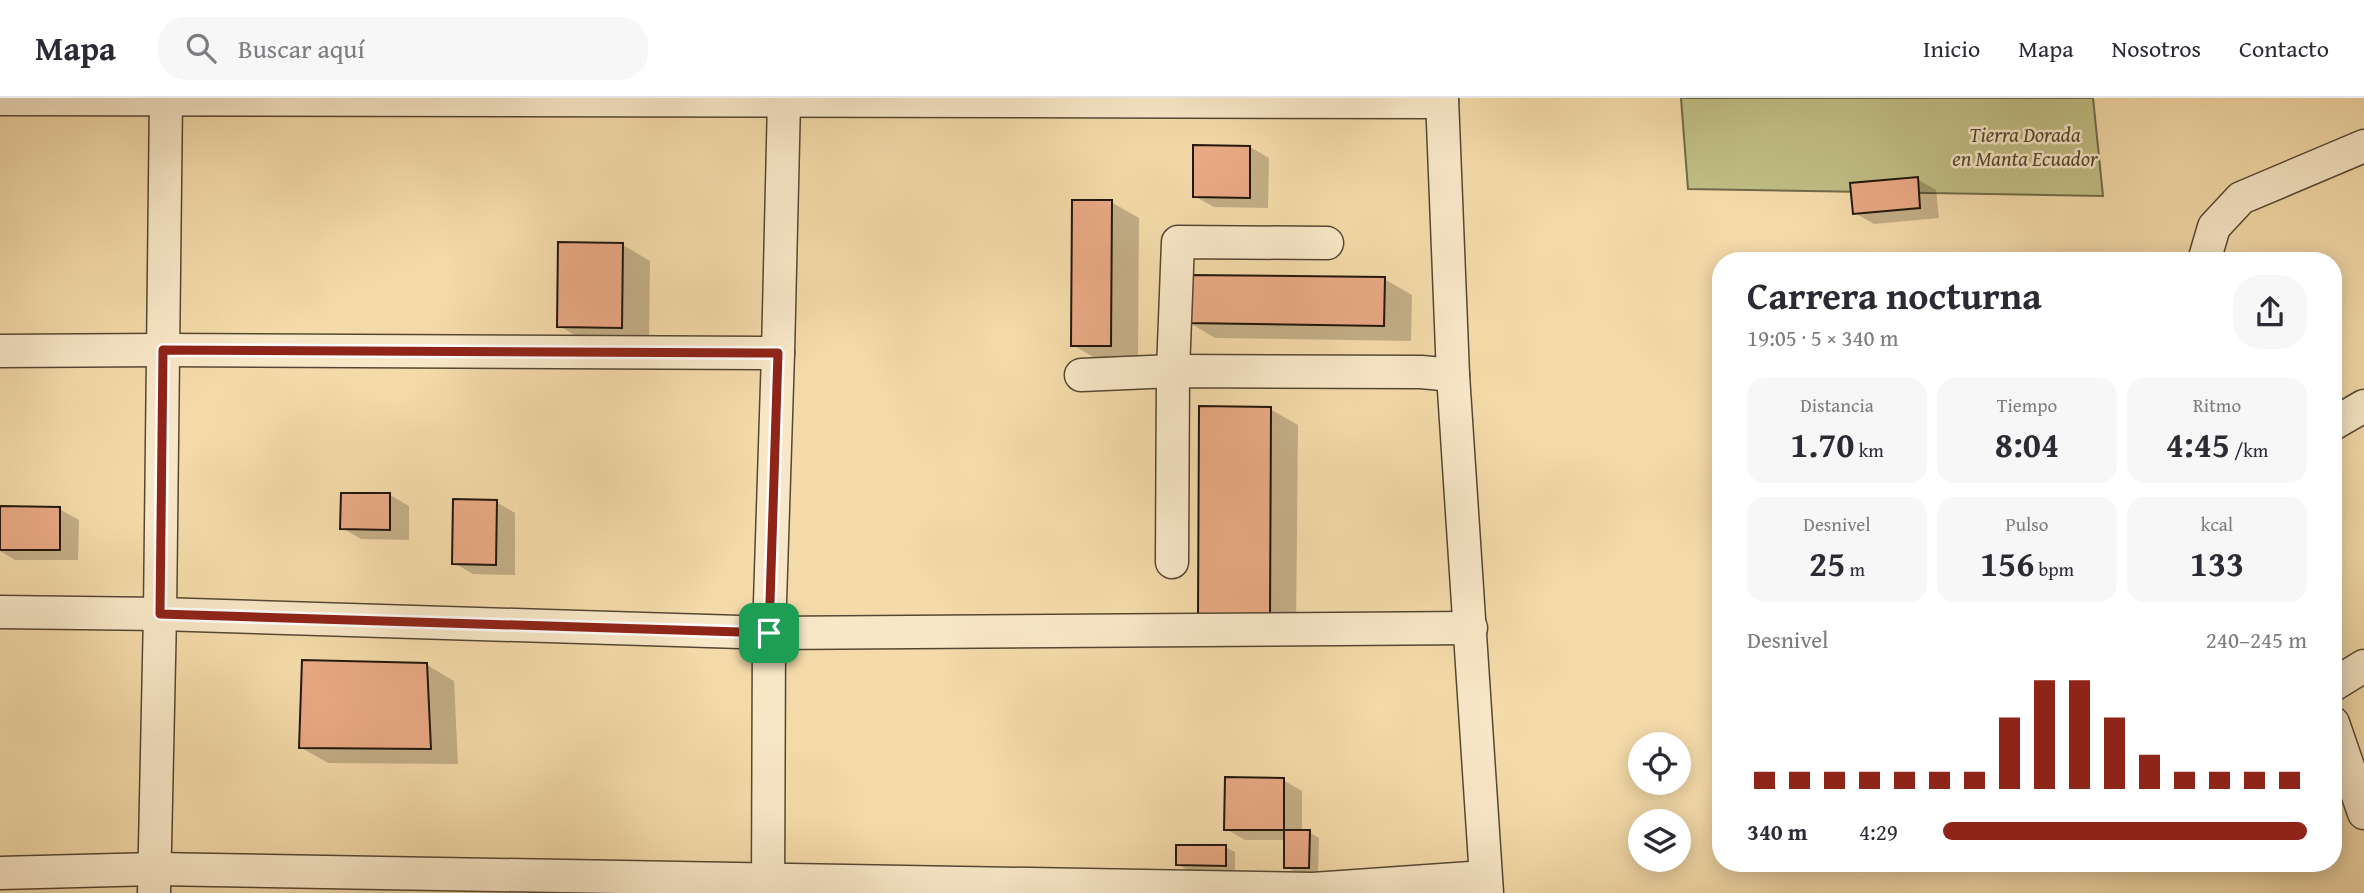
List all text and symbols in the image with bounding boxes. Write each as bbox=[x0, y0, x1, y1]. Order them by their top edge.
search box bbox=[158, 17, 648, 80]
text: Mapa bbox=[35, 24, 116, 72]
icon: search bbox=[182, 29, 220, 67]
text: Buscar aquí bbox=[238, 29, 365, 68]
text: Inicio bbox=[1923, 31, 1980, 66]
text: Mapa bbox=[2018, 31, 2074, 66]
text: Nosotros bbox=[2112, 31, 2201, 66]
text: Contacto bbox=[2239, 31, 2329, 66]
park label: Tierra Dorada en Manta Ecuador bbox=[1952, 119, 2099, 174]
text: Carrera nocturna bbox=[1747, 267, 2042, 323]
button: share bbox=[2233, 275, 2307, 349]
text: 19:05 · 5 × 340 m bbox=[1747, 321, 1899, 354]
text: Distancia bbox=[1800, 391, 1874, 419]
text: Tiempo bbox=[1997, 391, 2057, 419]
text: Ritmo bbox=[2193, 391, 2241, 419]
text: 1.70 bbox=[1790, 419, 1854, 470]
text: 8:04 bbox=[1995, 419, 2059, 470]
text: 4:45 bbox=[2166, 419, 2230, 470]
text: km bbox=[1854, 436, 1884, 464]
text: /km bbox=[2230, 436, 2268, 464]
text: Desnivel bbox=[1803, 510, 1871, 538]
text: Pulso bbox=[2005, 510, 2049, 538]
text: kcal bbox=[2201, 510, 2233, 538]
text: 25 bbox=[1809, 538, 1845, 589]
text: 156 bbox=[1980, 538, 2034, 589]
text: 133 bbox=[2190, 538, 2244, 589]
text: m bbox=[1845, 555, 1865, 583]
text: bpm bbox=[2034, 555, 2074, 583]
pin bbox=[739, 603, 799, 663]
icon: arrive bbox=[750, 614, 788, 652]
text: Desnivel bbox=[1747, 623, 1828, 656]
text: 240–245 m bbox=[2206, 623, 2307, 656]
map controls bbox=[1628, 732, 1691, 872]
button: locate bbox=[1628, 732, 1691, 795]
button: layers bbox=[1628, 809, 1691, 872]
text: 340 m bbox=[1747, 815, 1808, 848]
text: 4:29 bbox=[1859, 815, 1898, 848]

